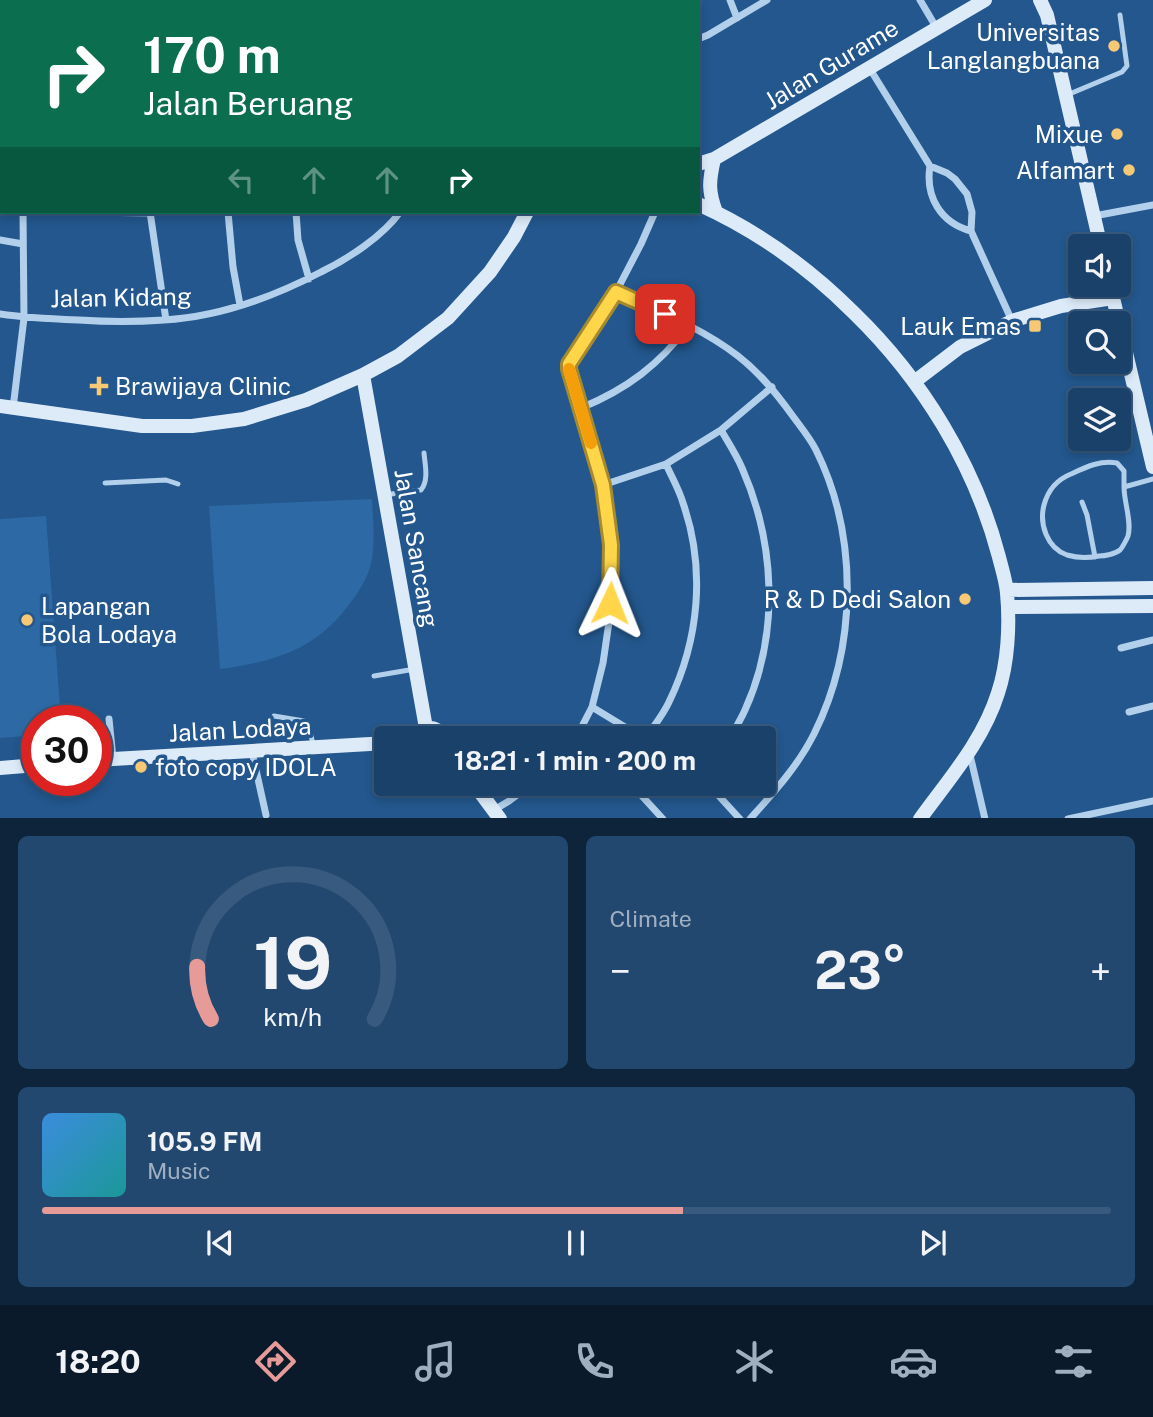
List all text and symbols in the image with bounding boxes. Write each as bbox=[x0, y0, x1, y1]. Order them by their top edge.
street label: Jalan Gurame bbox=[759, 13, 903, 115]
place label: Universitas Langlangbuana bbox=[927, 18, 1100, 74]
text: 170 m bbox=[143, 26, 281, 84]
icon: right bbox=[28, 28, 119, 119]
marker: Universitas Langlangbuana bbox=[1106, 38, 1122, 54]
text: Jalan Beruang bbox=[143, 85, 353, 122]
place label: Mixue bbox=[1035, 120, 1103, 148]
marker: Mixue bbox=[1109, 126, 1125, 142]
place label: Alfamart bbox=[1016, 156, 1115, 184]
icon: left bbox=[222, 161, 260, 199]
icon: ahead bbox=[295, 161, 333, 199]
icon: ahead bbox=[368, 161, 406, 199]
icon: right bbox=[441, 161, 479, 199]
marker: Alfamart bbox=[1121, 162, 1137, 178]
map controls bbox=[1068, 234, 1131, 451]
button: sound bbox=[1068, 234, 1131, 297]
street label: Jalan Kidang bbox=[50, 282, 192, 312]
pin bbox=[635, 284, 695, 344]
icon: arrive bbox=[646, 295, 684, 333]
button: search bbox=[1068, 311, 1131, 374]
place label: Lauk Emas bbox=[900, 312, 1021, 340]
marker: Lauk Emas bbox=[1027, 318, 1043, 334]
place label: Brawijaya Clinic bbox=[115, 372, 291, 400]
marker: Brawijaya Clinic bbox=[89, 376, 109, 396]
button: layers bbox=[1068, 388, 1131, 451]
street label: Jalan Sancang bbox=[389, 466, 445, 630]
position arrow bbox=[573, 566, 647, 640]
place label: R & D Dedi Salon bbox=[764, 585, 951, 613]
marker: R & D Dedi Salon bbox=[957, 591, 973, 607]
place label: Lapangan Bola Lodaya bbox=[41, 592, 177, 648]
marker: Lapangan Bola Lodaya bbox=[19, 612, 35, 628]
speed limit sign: 30 bbox=[21, 705, 112, 796]
street label: Jalan Lodaya bbox=[168, 711, 312, 747]
text: 18:21 · 1 min · 200 m bbox=[454, 745, 696, 776]
place label: foto copy IDOLA bbox=[155, 753, 337, 781]
marker: foto copy IDOLA bbox=[133, 759, 149, 775]
text: Climate bbox=[610, 905, 692, 932]
text: 19 bbox=[253, 920, 332, 1005]
text: 23° bbox=[814, 940, 906, 1001]
text: − bbox=[610, 949, 631, 994]
text: + bbox=[1090, 949, 1111, 994]
text: km/h bbox=[263, 1001, 322, 1031]
text: 105.9 FM bbox=[147, 1126, 262, 1157]
text: Music bbox=[147, 1157, 211, 1184]
icon: previous bbox=[201, 1224, 239, 1262]
icon: pause bbox=[557, 1224, 595, 1262]
icon: next bbox=[914, 1224, 952, 1262]
icon: directions bbox=[251, 1337, 300, 1386]
icon: music bbox=[411, 1337, 460, 1386]
icon: phone bbox=[570, 1337, 619, 1386]
icon: climate bbox=[730, 1337, 779, 1386]
icon: car bbox=[889, 1337, 938, 1386]
icon: filters bbox=[1049, 1337, 1098, 1386]
text: 18:20 bbox=[55, 1343, 141, 1380]

